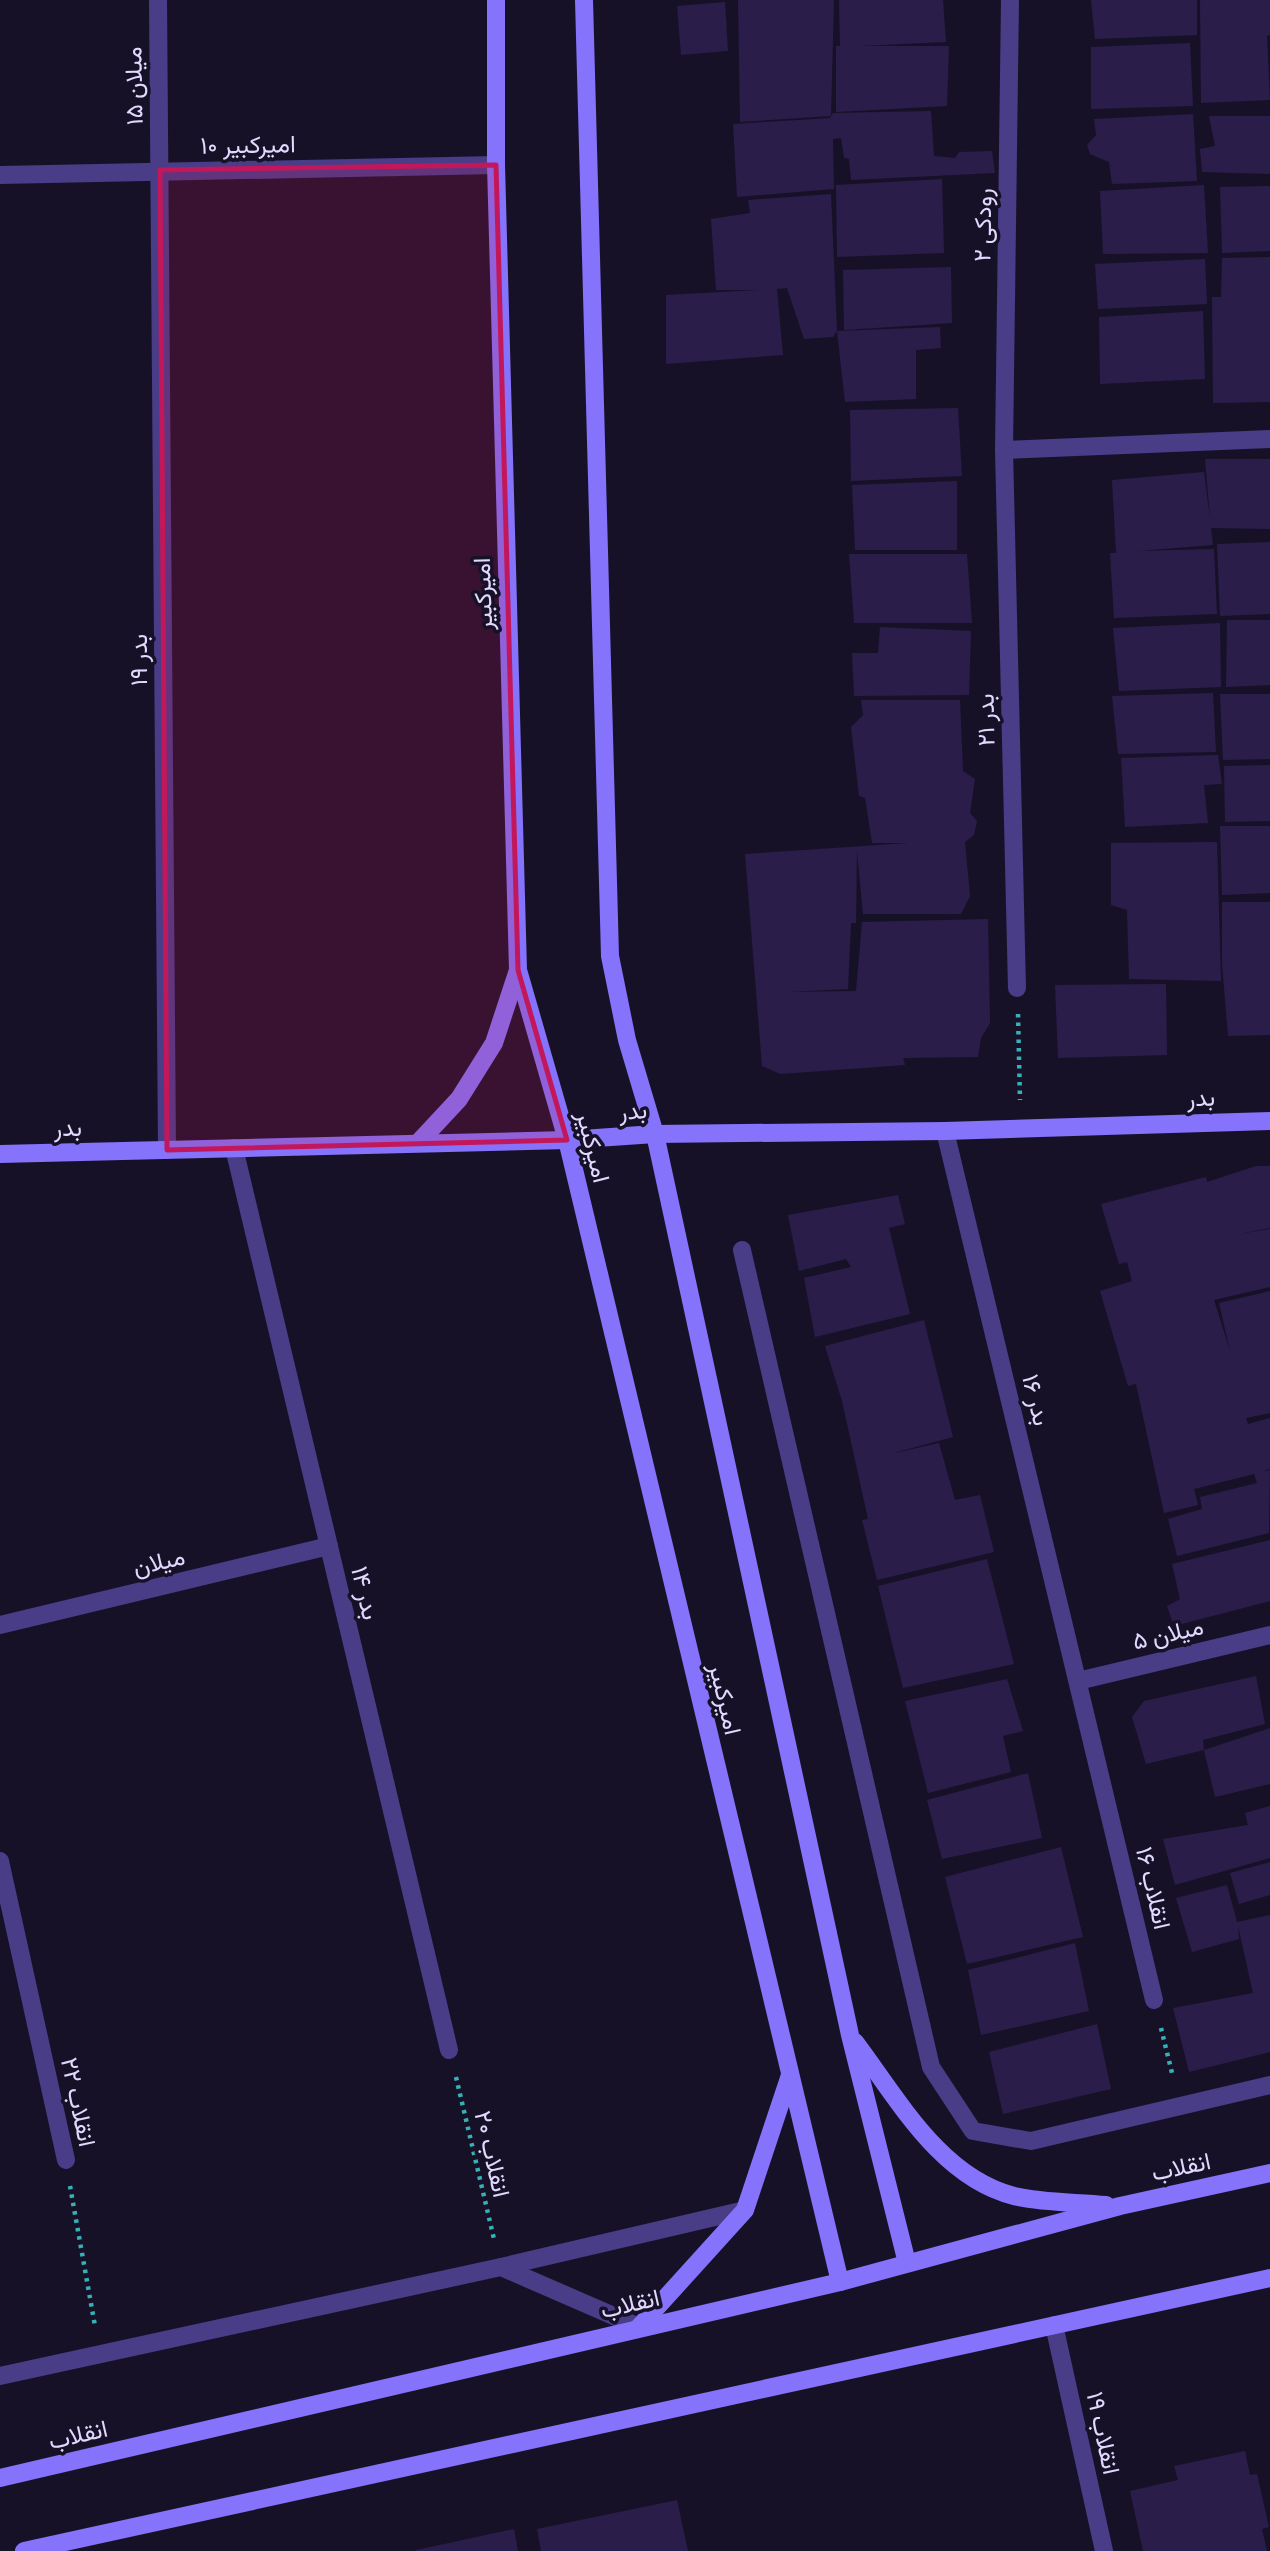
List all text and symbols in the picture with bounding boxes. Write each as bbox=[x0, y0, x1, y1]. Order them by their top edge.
street label: میلان ۱۵ bbox=[118, 46, 149, 126]
street label: امیرکبیر ۱۰ bbox=[200, 129, 296, 161]
street label: رودکی ۲ bbox=[967, 188, 999, 262]
street label: امیرکبیر bbox=[467, 557, 499, 632]
street label: بدر ۱۹ bbox=[124, 634, 154, 686]
street label: بدر ۲۱ bbox=[971, 693, 1001, 747]
street label: بدر bbox=[1185, 1083, 1216, 1114]
street label: بدر bbox=[617, 1095, 648, 1127]
street label: امیرکبیر bbox=[569, 1107, 616, 1186]
street label: بدر bbox=[53, 1113, 82, 1143]
street label: بدر ۱۶ bbox=[1015, 1371, 1057, 1429]
street label: میلان bbox=[130, 1542, 188, 1582]
street label: بدر ۱۴ bbox=[344, 1563, 386, 1623]
street label: میلان ۵ bbox=[1130, 1611, 1206, 1656]
street label: امیرکبیر bbox=[702, 1659, 748, 1738]
street label: انقلاب ۱۶ bbox=[1130, 1844, 1177, 1932]
street label: انقلاب ۲۲ bbox=[55, 2055, 102, 2149]
street label: انقلاب ۲۰ bbox=[468, 2108, 517, 2200]
street label: انقلاب bbox=[1149, 2146, 1213, 2187]
street label: انقلاب bbox=[597, 2283, 662, 2324]
street label: انقلاب ۱۹ bbox=[1081, 2389, 1126, 2477]
street label: انقلاب bbox=[45, 2414, 110, 2455]

